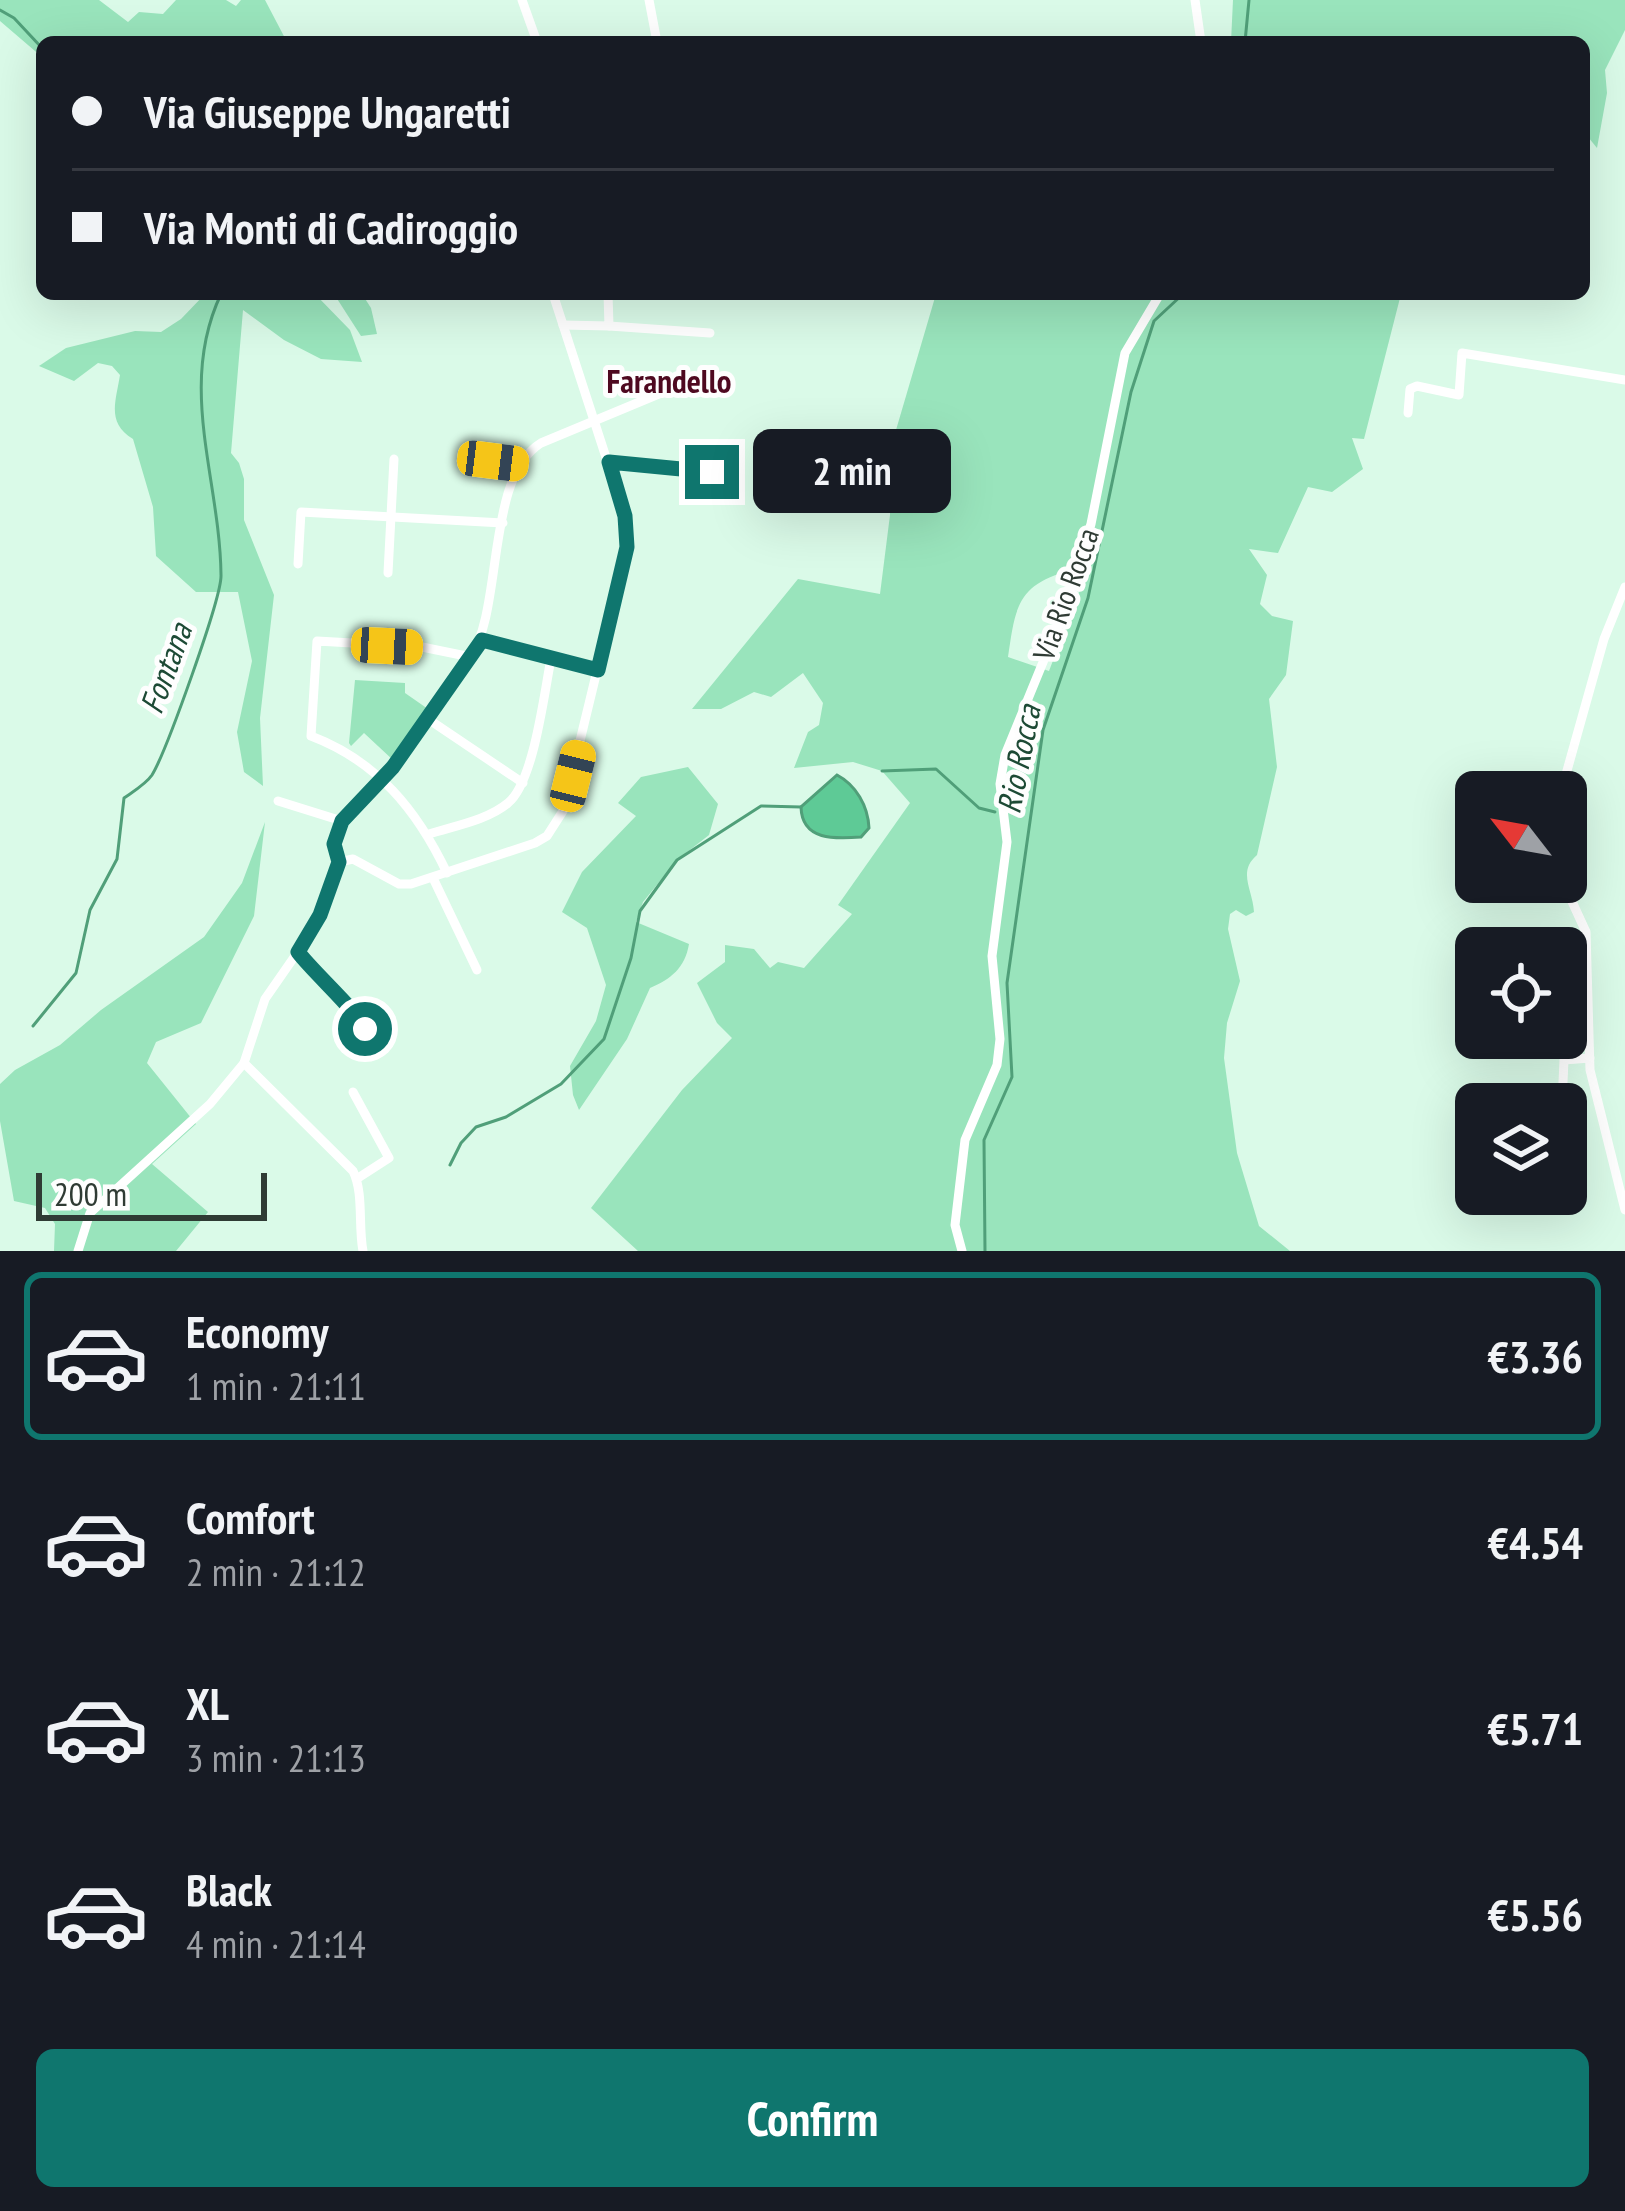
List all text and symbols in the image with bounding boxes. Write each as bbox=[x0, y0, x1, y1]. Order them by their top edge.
text: Via Giuseppe Ungaretti bbox=[144, 82, 511, 140]
text: Via Monti di Cadiroggio bbox=[144, 198, 518, 256]
district label: Farandello bbox=[606, 359, 732, 402]
callout: 2 min bbox=[754, 430, 952, 514]
car bbox=[455, 439, 531, 483]
route end bbox=[685, 445, 739, 499]
text: 2 min bbox=[813, 445, 891, 496]
street label: Via Rio Rocca bbox=[1023, 522, 1107, 666]
water label: Fontana bbox=[129, 616, 202, 719]
car bbox=[350, 626, 424, 666]
water label: Rio Rocca bbox=[986, 700, 1050, 817]
car bbox=[547, 737, 599, 815]
north arrow bbox=[1455, 771, 1587, 903]
map controls bbox=[1455, 771, 1587, 1215]
button: locate bbox=[1455, 927, 1587, 1059]
route start bbox=[338, 1002, 392, 1056]
button: layers bbox=[1455, 1083, 1587, 1215]
scale bar bbox=[36, 1167, 267, 1220]
text: 200 m bbox=[54, 1172, 127, 1215]
icon: car bbox=[42, 1302, 150, 1410]
text: Economy bbox=[186, 1302, 329, 1360]
text: €3.36 bbox=[1487, 1327, 1583, 1385]
text: 1 min · 21:11 bbox=[186, 1360, 366, 1411]
icon: car bbox=[42, 1488, 150, 1596]
text: Comfort bbox=[186, 1488, 315, 1546]
text: €4.54 bbox=[1487, 1513, 1583, 1571]
text: 2 min · 21:12 bbox=[186, 1546, 366, 1597]
icon: car bbox=[42, 1674, 150, 1782]
text: XL bbox=[186, 1674, 229, 1732]
text: €5.71 bbox=[1487, 1699, 1583, 1757]
text: 3 min · 21:13 bbox=[186, 1732, 366, 1783]
icon: car bbox=[42, 1860, 150, 1968]
text: Black bbox=[186, 1860, 272, 1918]
text: €5.56 bbox=[1487, 1885, 1583, 1943]
text: 4 min · 21:14 bbox=[186, 1918, 366, 1969]
button: Confirm bbox=[36, 2049, 1589, 2187]

